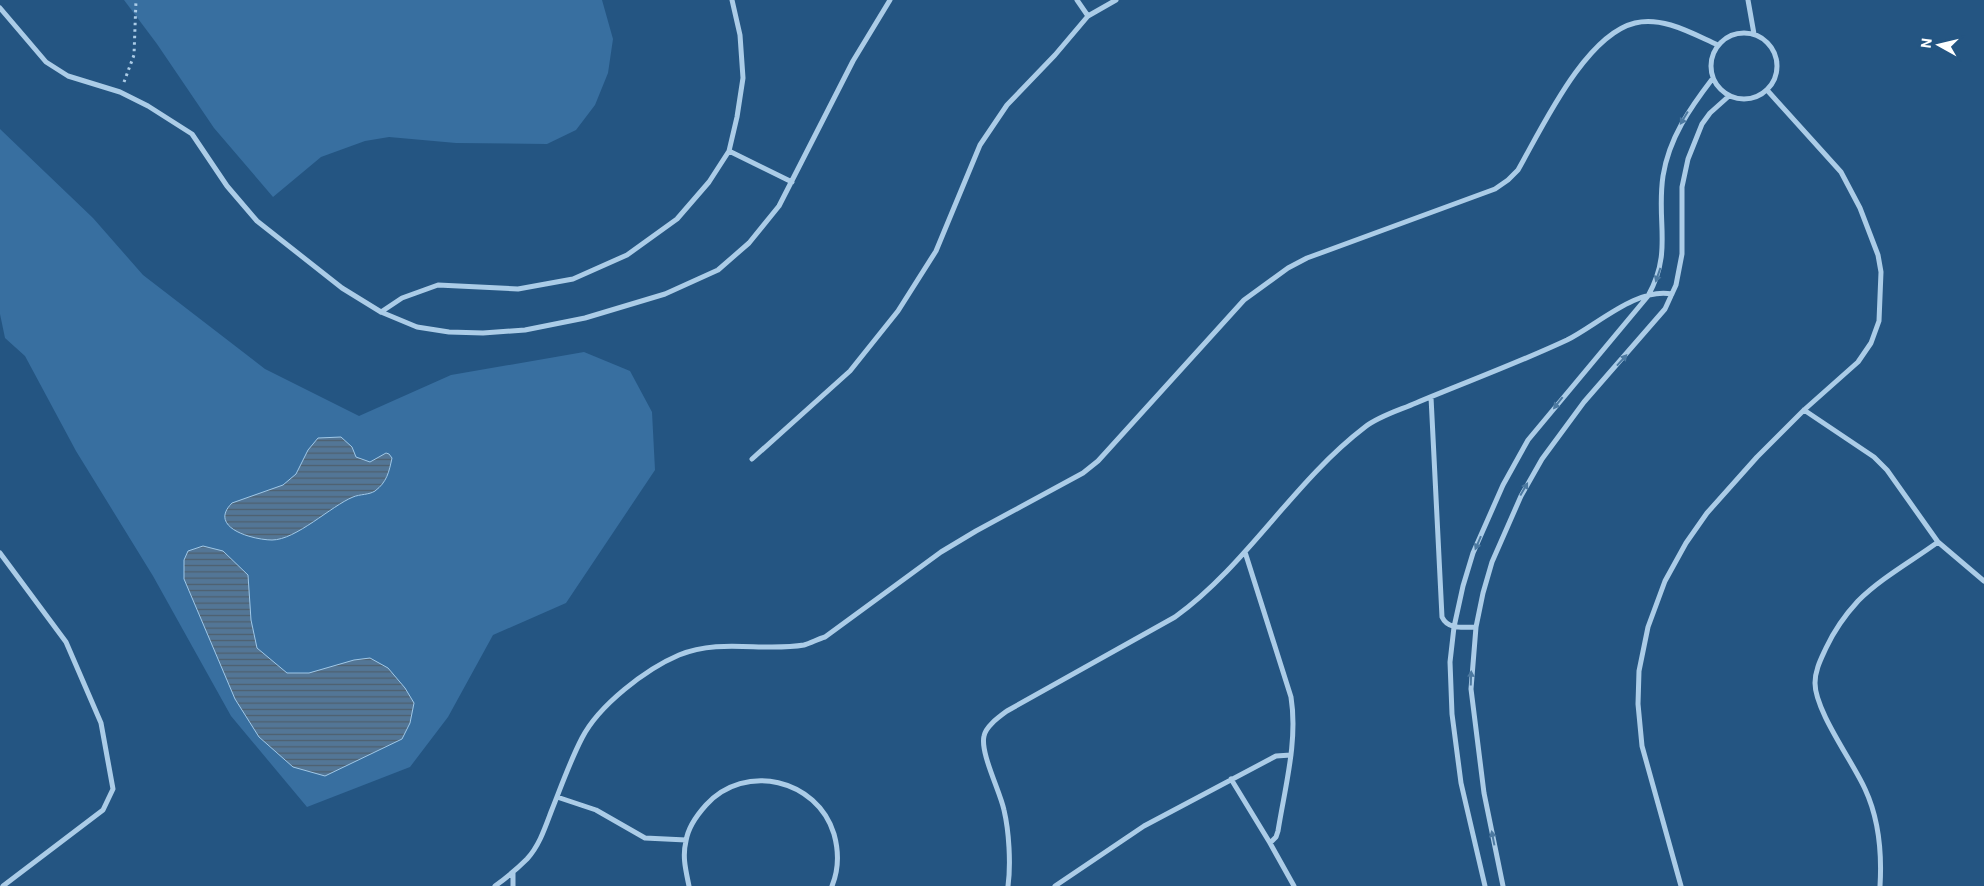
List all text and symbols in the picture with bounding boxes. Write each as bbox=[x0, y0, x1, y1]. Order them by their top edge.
north arrow bbox=[1914, 20, 1964, 70]
text: N bbox=[1918, 37, 1935, 49]
one-way arrow bbox=[1680, 111, 1689, 124]
one-way arrow bbox=[1653, 268, 1661, 283]
one-way arrow bbox=[1616, 354, 1628, 366]
one-way arrow bbox=[1553, 396, 1564, 409]
one-way arrow bbox=[1520, 483, 1529, 496]
one-way arrow bbox=[1473, 536, 1481, 550]
one-way arrow bbox=[1468, 669, 1476, 685]
one-way arrow bbox=[1489, 830, 1497, 846]

